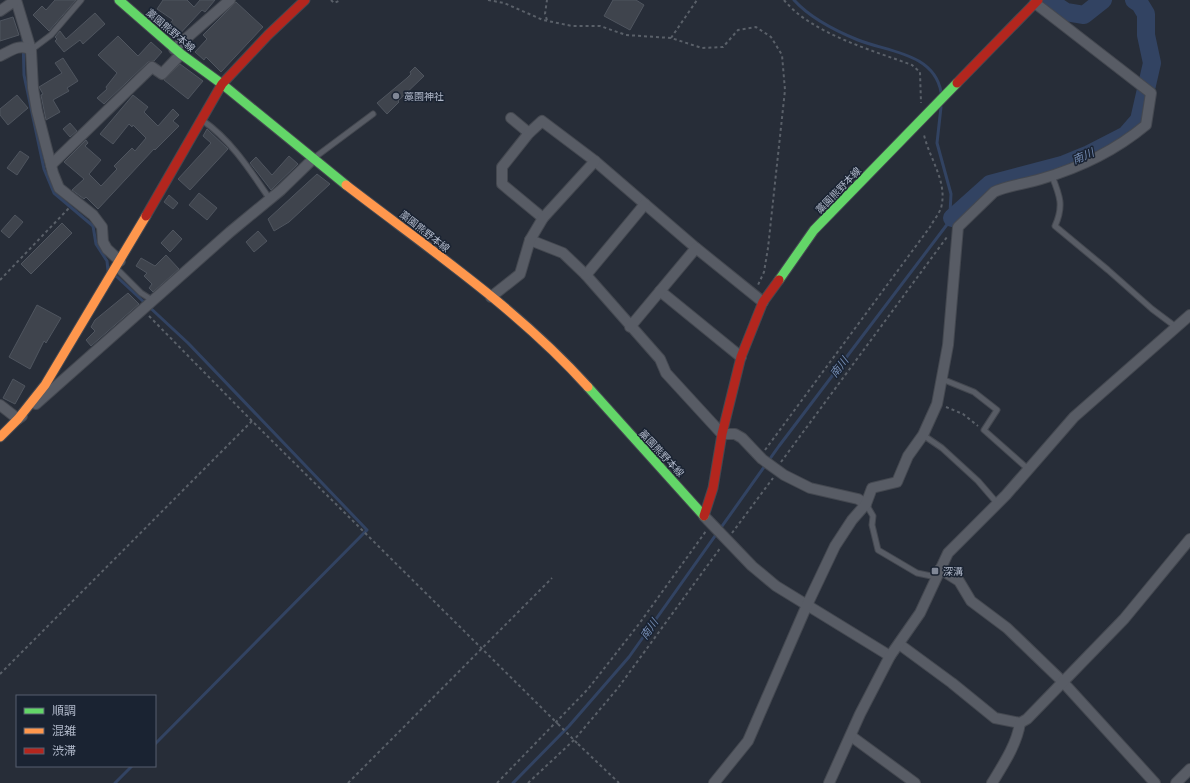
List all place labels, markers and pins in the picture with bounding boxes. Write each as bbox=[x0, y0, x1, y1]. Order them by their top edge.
place label: 藁園神社 bbox=[404, 90, 444, 103]
marker: 藁園神社 bbox=[391, 91, 401, 101]
place label: 深溝 bbox=[943, 565, 963, 578]
marker: 深溝 bbox=[930, 566, 940, 576]

